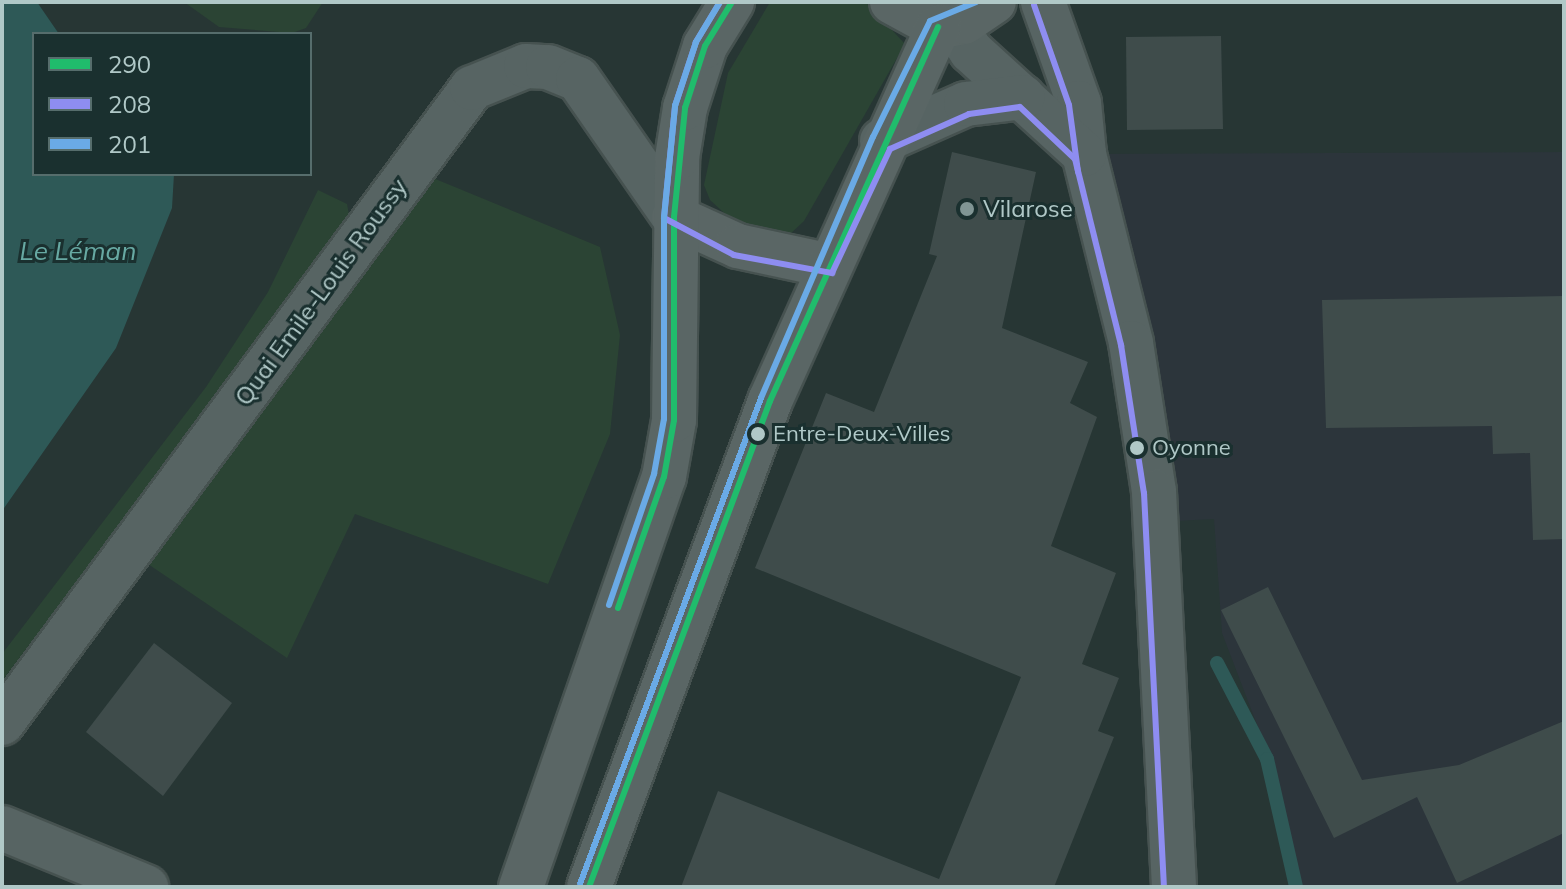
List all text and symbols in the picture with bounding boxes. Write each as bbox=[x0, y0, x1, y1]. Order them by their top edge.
legend bbox=[32, 32, 312, 176]
text: 290 bbox=[108, 49, 151, 79]
text: 208 bbox=[108, 89, 151, 119]
text: 201 bbox=[108, 129, 151, 159]
street label: Quai Emile-Louis Roussy bbox=[229, 173, 413, 411]
place label: Vilarose bbox=[983, 195, 1073, 223]
marker: Vilarose bbox=[958, 200, 976, 218]
water label: Le Léman bbox=[20, 235, 136, 267]
place label: Entre-Deux-Villes bbox=[773, 421, 951, 447]
marker: Entre-Deux-Villes bbox=[750, 426, 766, 442]
place label: Oyonne bbox=[1152, 435, 1231, 461]
marker: Oyonne bbox=[1129, 440, 1145, 456]

